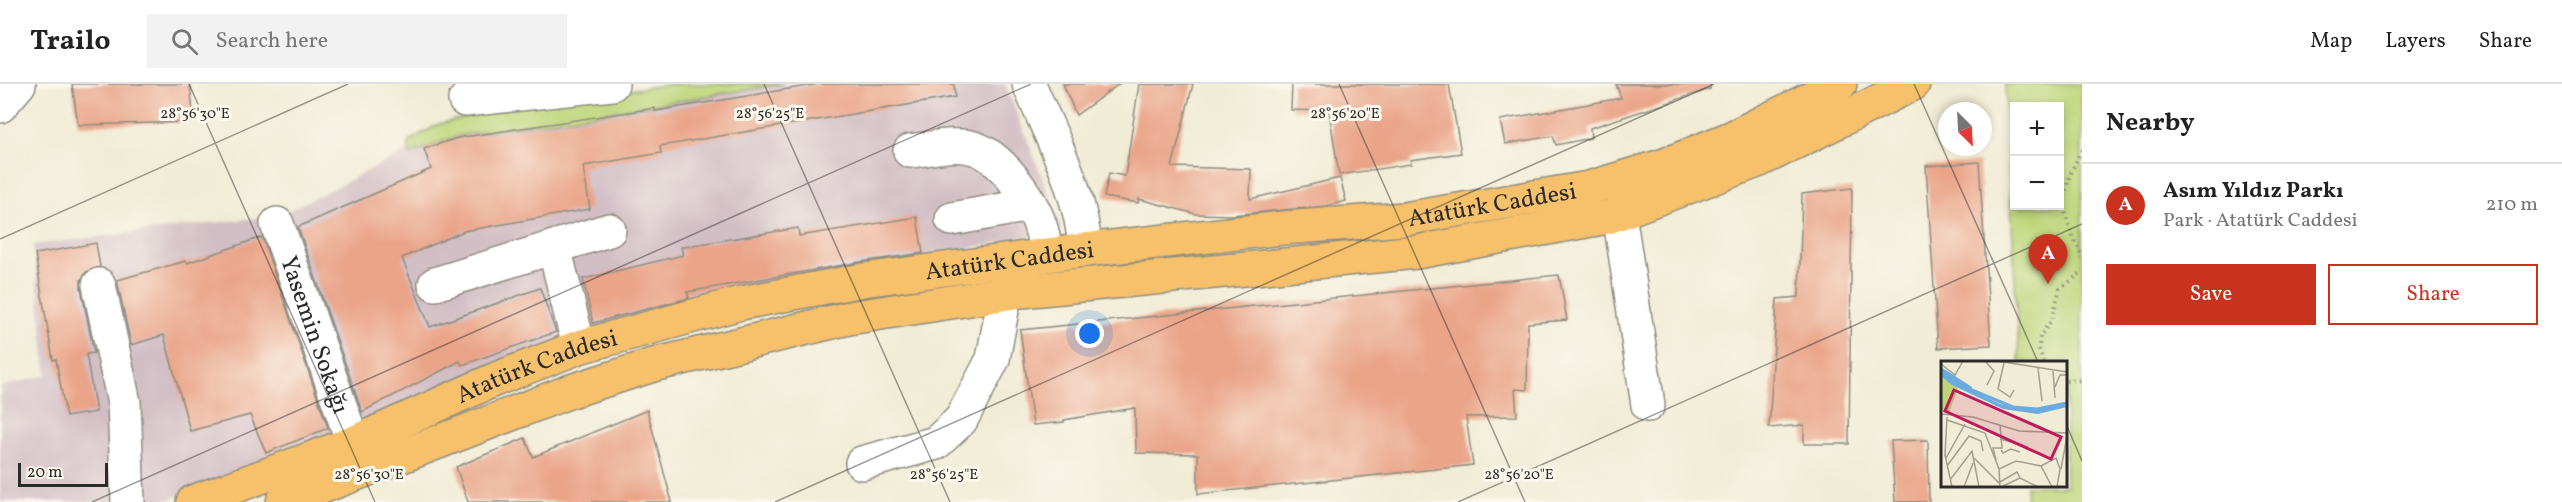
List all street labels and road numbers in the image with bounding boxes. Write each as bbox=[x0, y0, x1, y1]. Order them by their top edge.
street label: Atatürk Caddesi bbox=[1406, 175, 1579, 237]
street label: Atatürk Caddesi bbox=[923, 234, 1096, 290]
street label: Yasemin Sokağı bbox=[270, 252, 357, 419]
street label: Atatürk Caddesi bbox=[451, 322, 622, 414]

